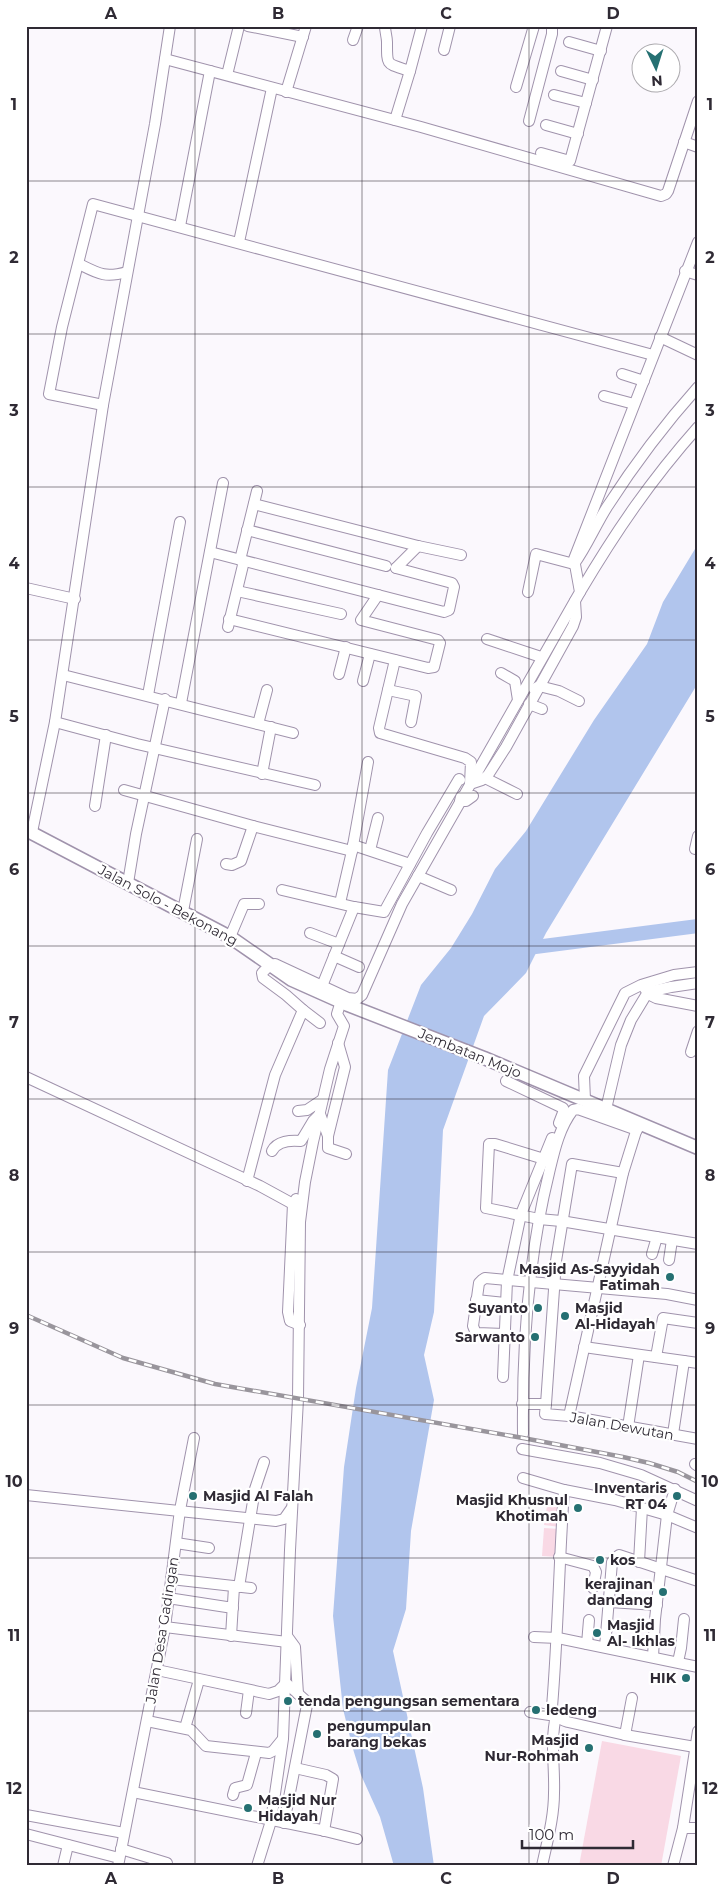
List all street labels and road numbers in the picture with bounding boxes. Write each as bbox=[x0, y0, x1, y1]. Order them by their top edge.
street label: Jalan Solo - Bekonang bbox=[94, 860, 241, 949]
street label: Jembatan Mojo bbox=[415, 1024, 524, 1082]
street label: Jalan Dewutan bbox=[568, 1408, 675, 1444]
street label: Jalan Desa Gadingan bbox=[141, 1555, 182, 1706]

